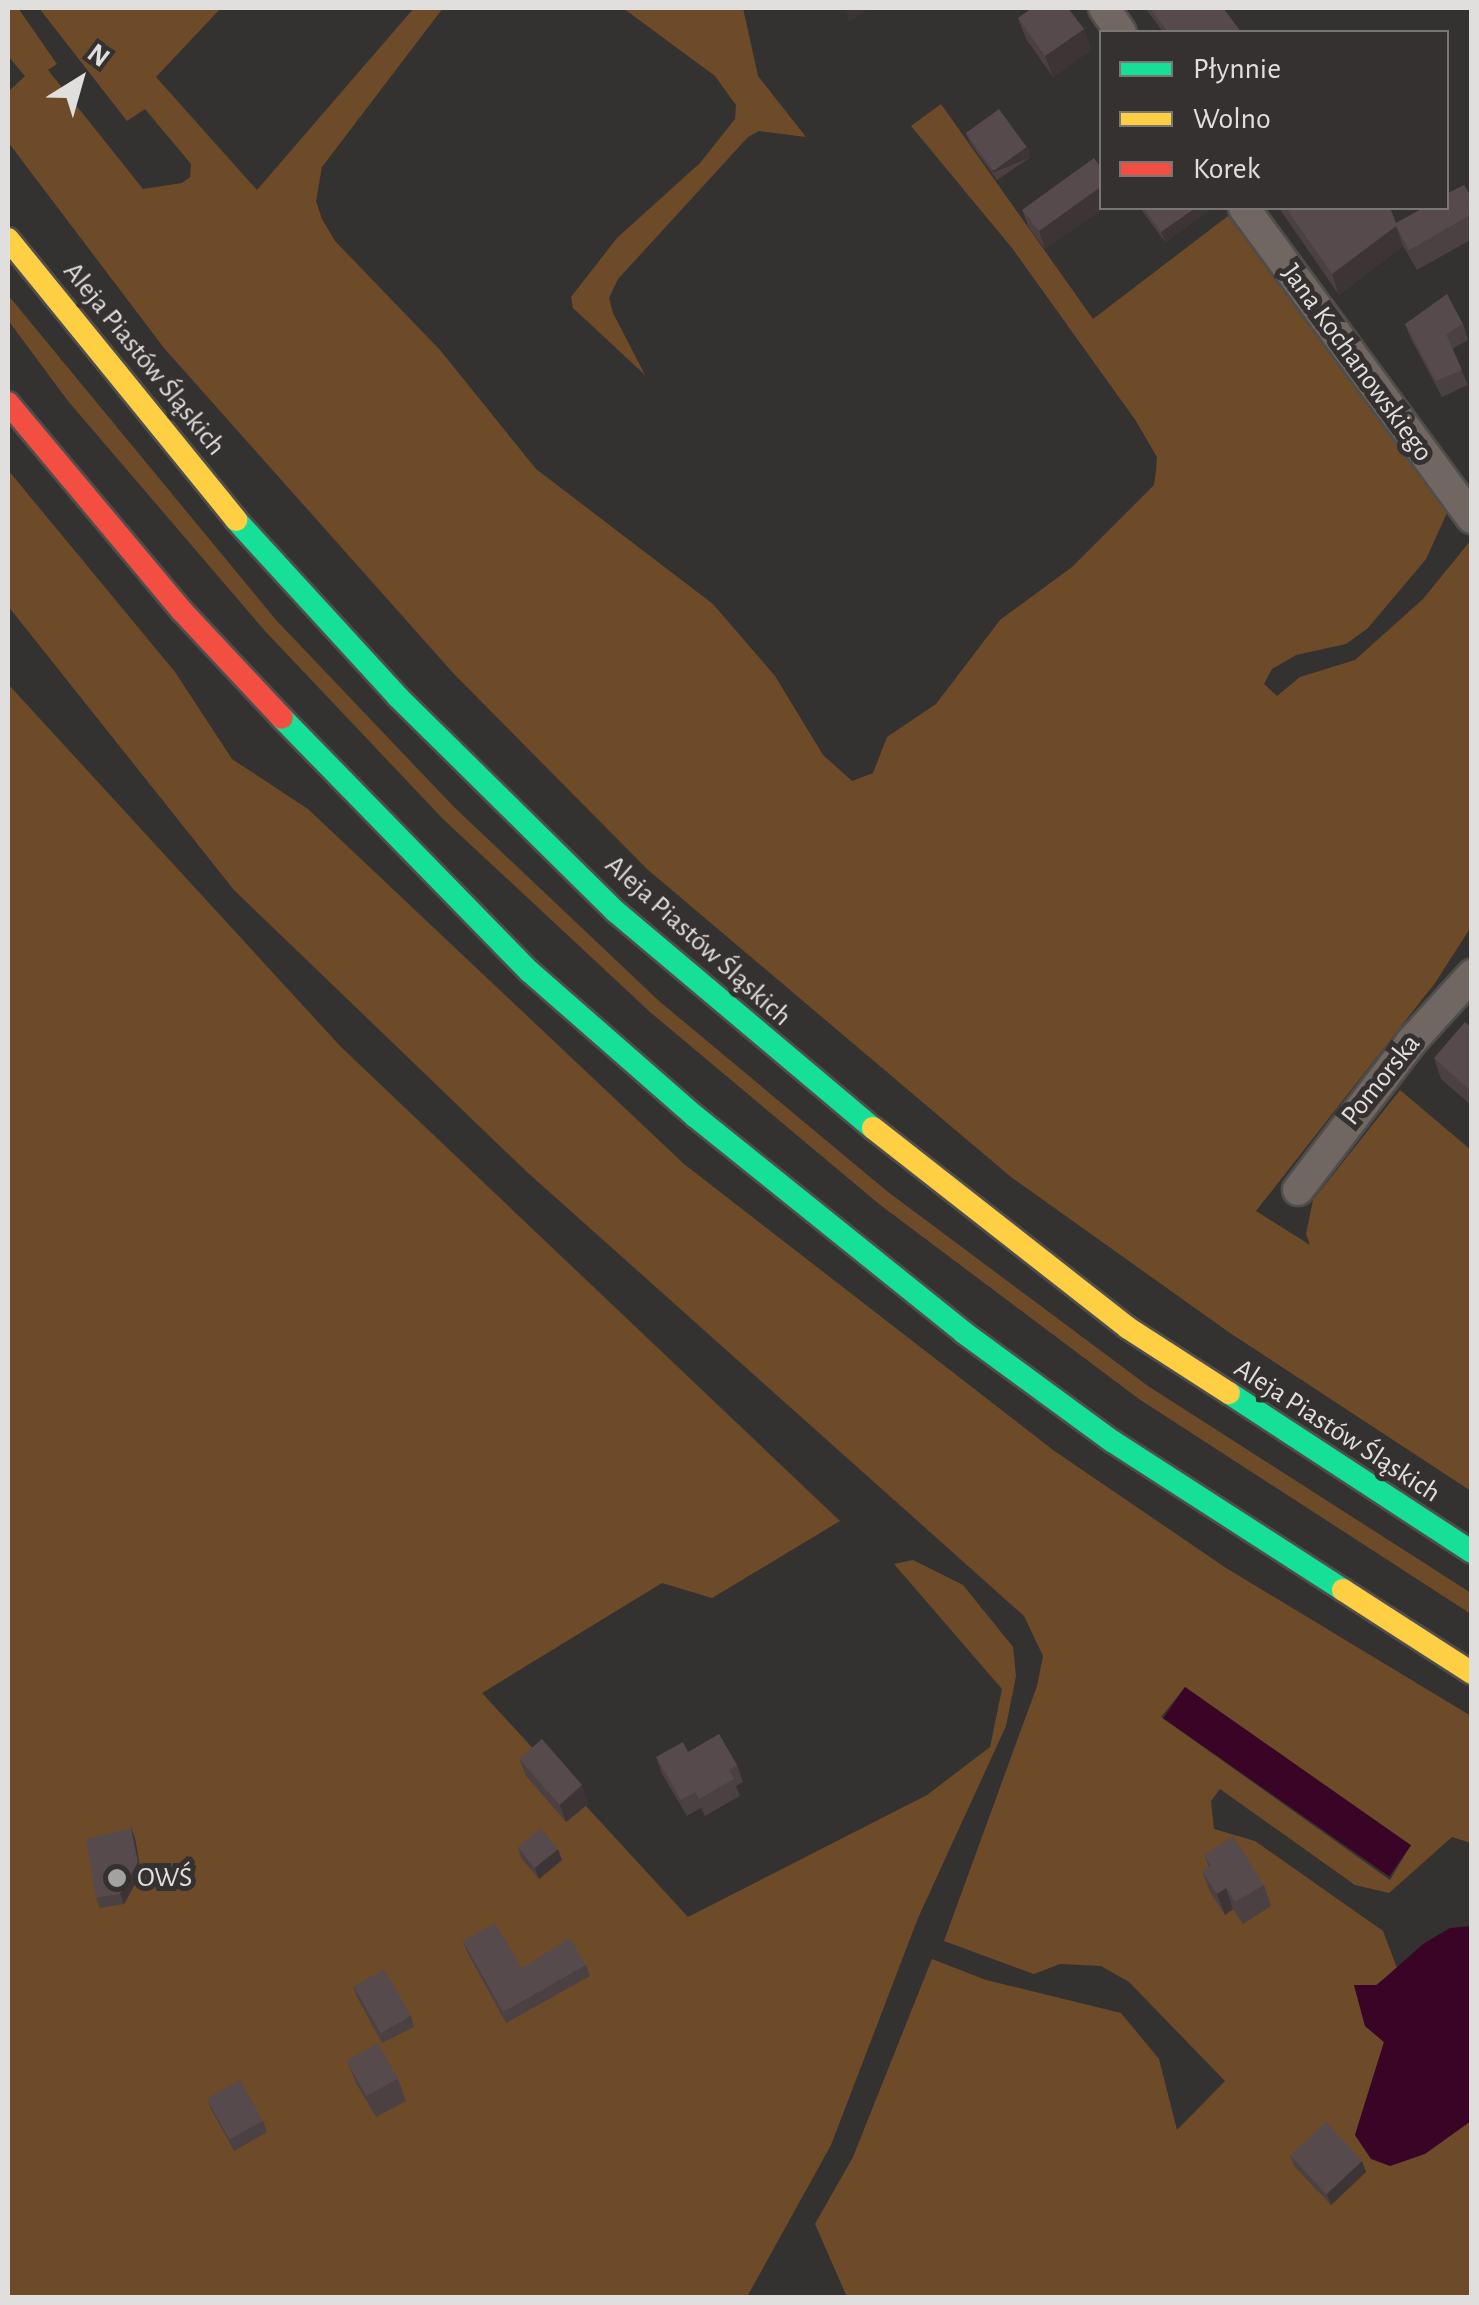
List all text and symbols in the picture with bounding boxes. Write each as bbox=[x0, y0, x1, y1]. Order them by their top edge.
north arrow bbox=[30, 30, 130, 130]
legend bbox=[1099, 30, 1449, 210]
text: N bbox=[82, 39, 114, 73]
text: Płynnie bbox=[1193, 54, 1281, 84]
text: Wolno bbox=[1193, 104, 1271, 134]
text: Korek bbox=[1193, 154, 1260, 184]
street label: Aleja Piastów Śląskich bbox=[56, 256, 232, 462]
street label: Jana Kochanowskiego bbox=[1274, 258, 1440, 468]
street label: Aleja Piastów Śląskich bbox=[598, 849, 798, 1033]
street label: Pomorska bbox=[1334, 1028, 1428, 1132]
street label: Aleja Piastów Śląskich bbox=[1228, 1352, 1446, 1510]
place label: OWŚ bbox=[137, 1861, 192, 1895]
marker: OWŚ bbox=[106, 1867, 128, 1889]

